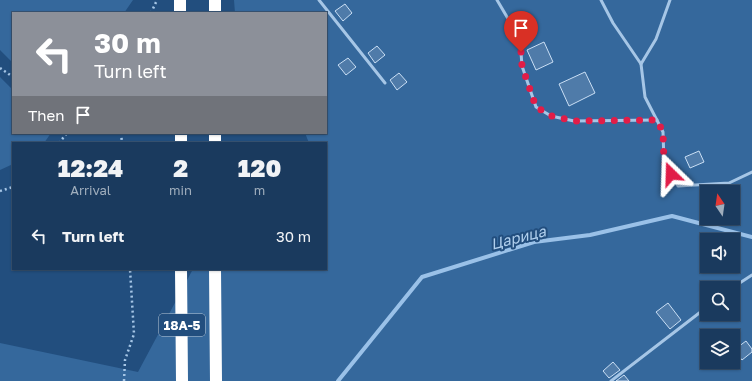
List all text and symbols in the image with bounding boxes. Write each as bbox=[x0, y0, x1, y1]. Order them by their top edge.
pin bbox=[504, 11, 538, 52]
icon: arrive bbox=[510, 17, 532, 39]
text: 30 m bbox=[94, 26, 161, 59]
icon: left bbox=[28, 28, 80, 80]
text: Turn left bbox=[94, 60, 167, 82]
icon: arrive bbox=[72, 104, 94, 126]
text: Then bbox=[28, 106, 64, 124]
text: 12:24 bbox=[58, 153, 123, 182]
text: 2 bbox=[173, 153, 188, 182]
text: 120 bbox=[238, 153, 281, 182]
position arrow bbox=[650, 153, 692, 195]
text: Arrival bbox=[70, 182, 111, 198]
text: min bbox=[169, 182, 192, 198]
text: m bbox=[254, 182, 265, 198]
north arrow bbox=[700, 185, 740, 225]
map controls bbox=[700, 185, 740, 369]
water label: Царица bbox=[489, 221, 548, 253]
icon: left bbox=[28, 225, 50, 247]
text: Turn left bbox=[62, 227, 124, 245]
text: 30 m bbox=[276, 227, 311, 245]
button: sound bbox=[700, 233, 740, 273]
button: search bbox=[700, 281, 740, 321]
road number: 18А-5 bbox=[159, 314, 205, 336]
button: layers bbox=[700, 329, 740, 369]

